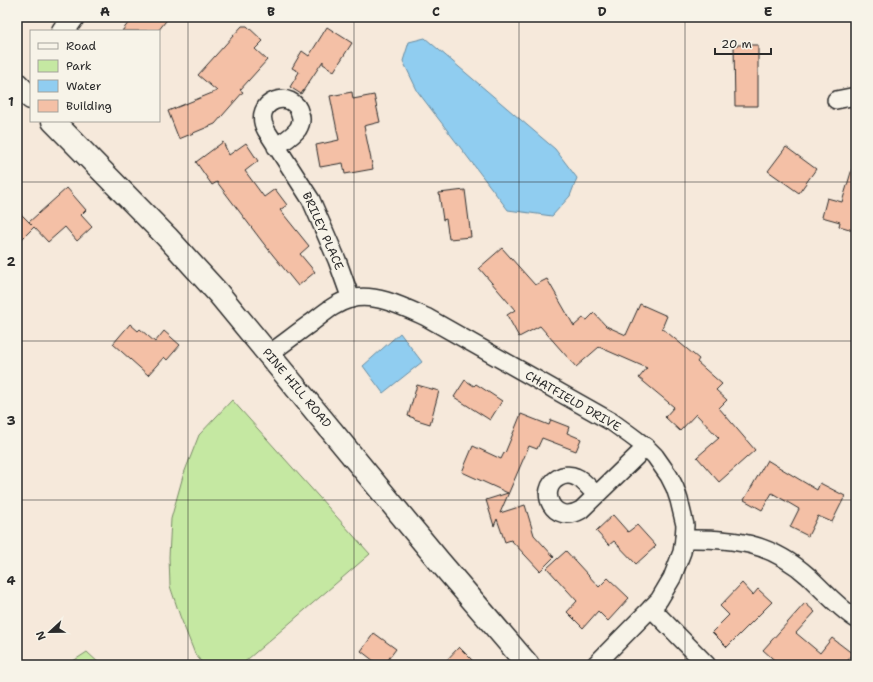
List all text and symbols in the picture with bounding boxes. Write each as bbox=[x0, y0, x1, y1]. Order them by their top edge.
text: A bbox=[100, 3, 110, 20]
text: B bbox=[267, 3, 275, 20]
text: C bbox=[432, 3, 440, 20]
text: D bbox=[597, 3, 607, 20]
text: E bbox=[764, 3, 773, 20]
legend bbox=[30, 30, 160, 122]
scale bar bbox=[715, 30, 771, 56]
text: 20 m bbox=[721, 36, 752, 52]
text: Road bbox=[66, 38, 97, 54]
text: Park bbox=[66, 58, 92, 74]
text: Water bbox=[66, 78, 102, 94]
text: 1 bbox=[8, 93, 14, 110]
text: Building bbox=[66, 98, 112, 114]
street label: BRILEY PLACE bbox=[299, 189, 347, 273]
text: 2 bbox=[6, 253, 16, 270]
street label: PINE HILL ROAD bbox=[259, 345, 335, 431]
street label: CHATFIELD DRIVE bbox=[522, 367, 624, 435]
text: 3 bbox=[6, 412, 16, 429]
text: 4 bbox=[6, 572, 16, 589]
north arrow bbox=[30, 612, 70, 652]
text: N bbox=[32, 628, 50, 642]

